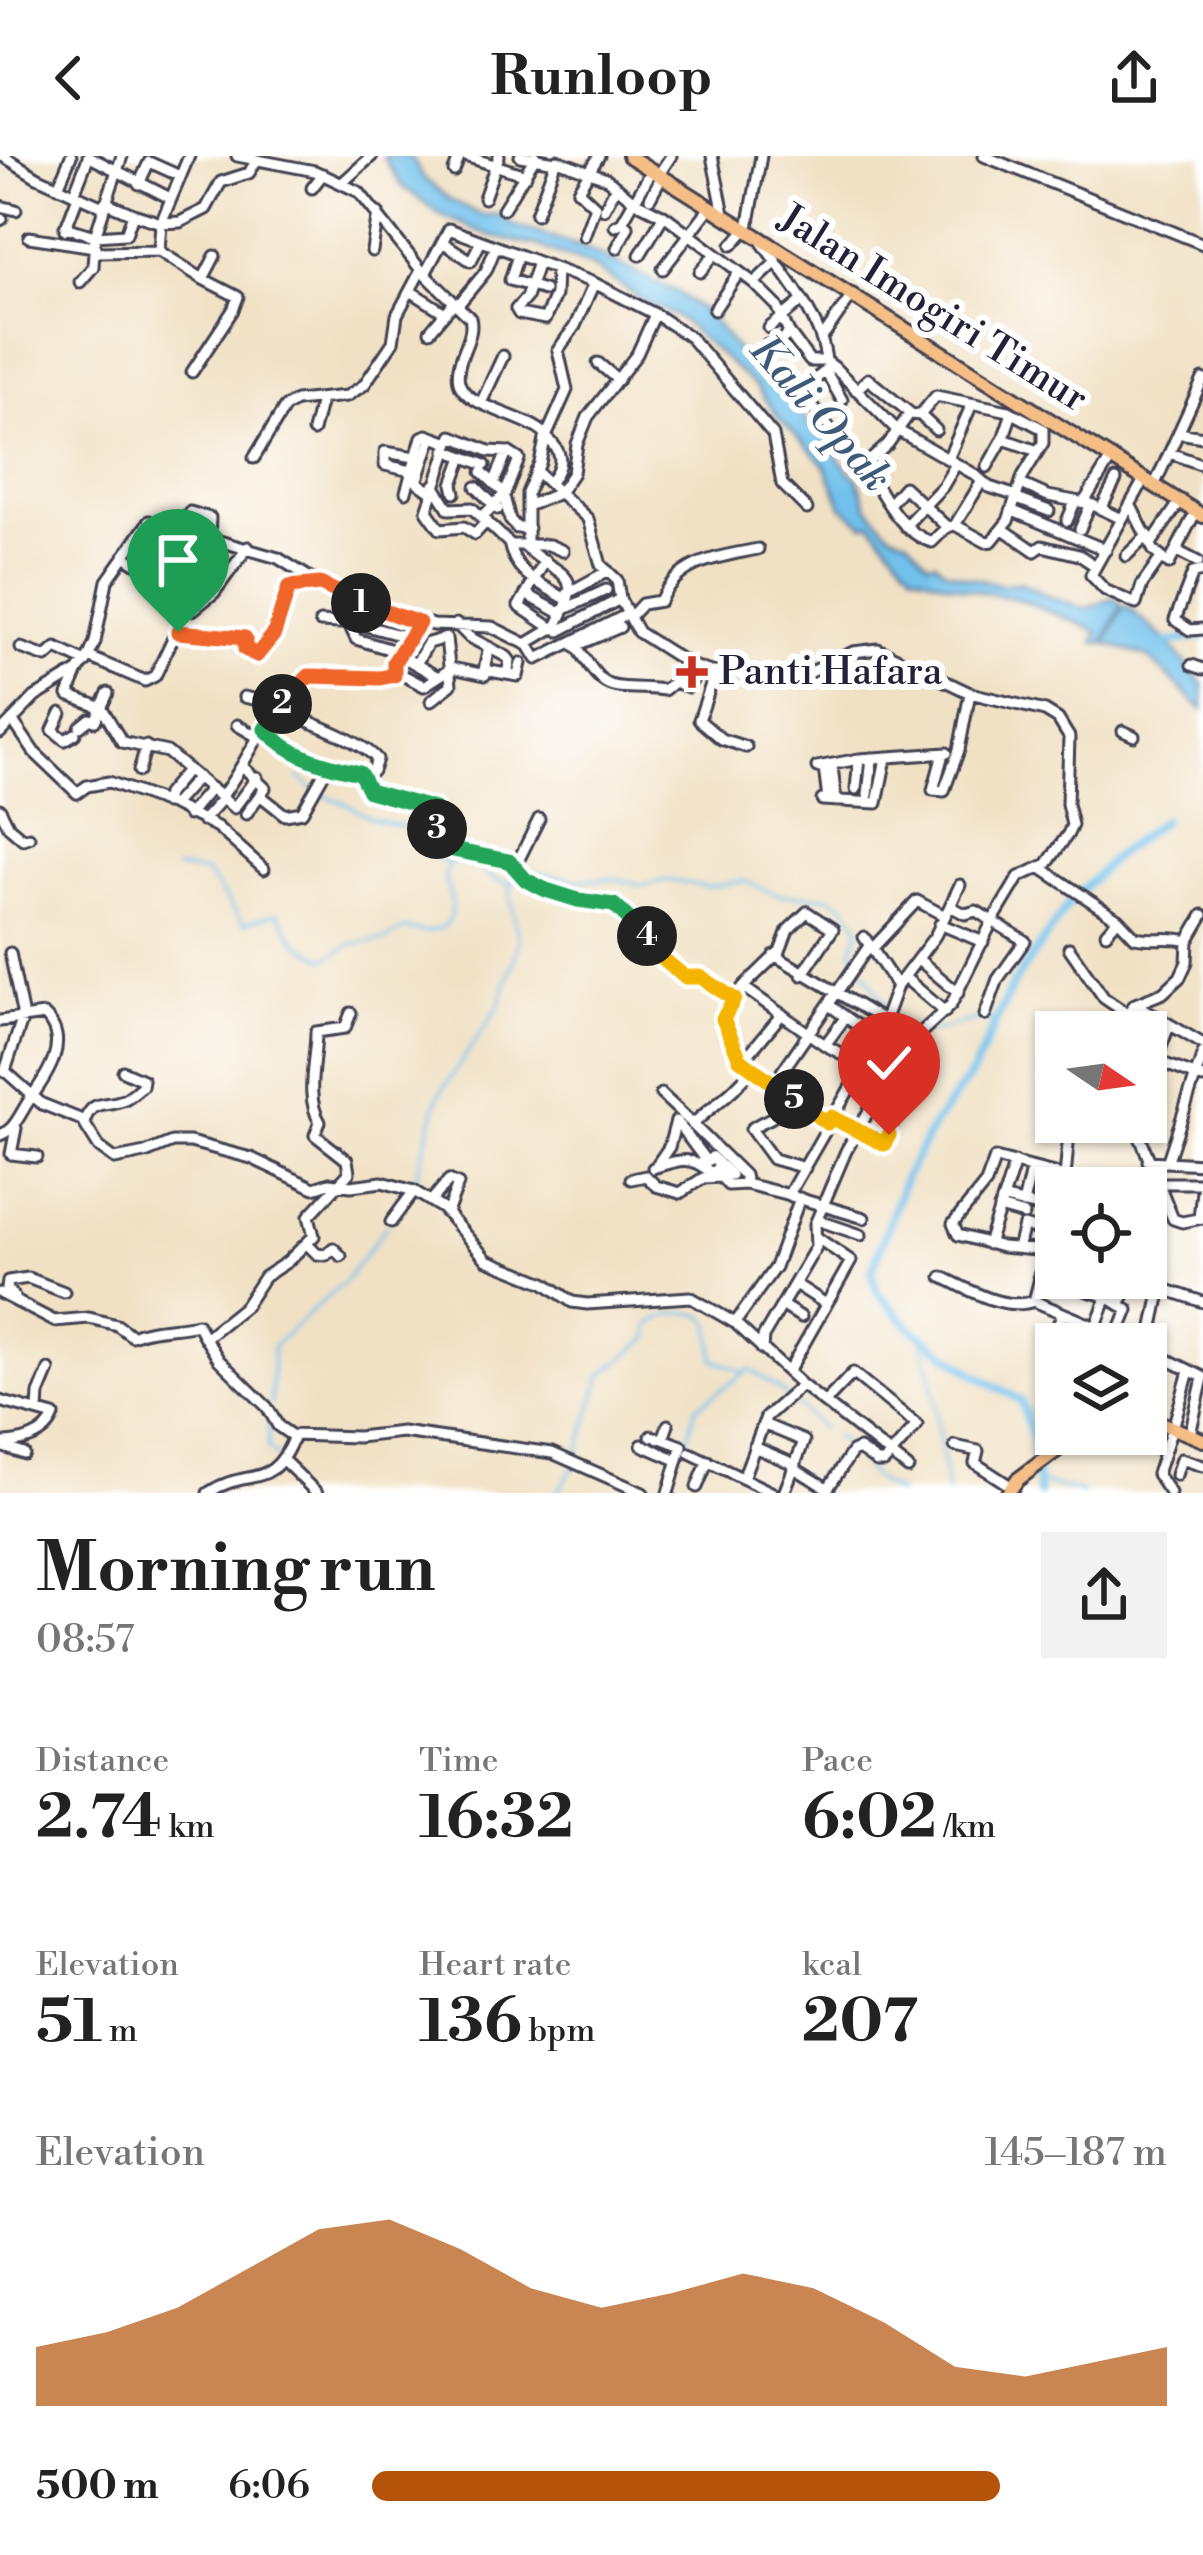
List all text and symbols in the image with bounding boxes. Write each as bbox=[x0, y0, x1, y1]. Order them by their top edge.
text: Runloop bbox=[491, 44, 712, 112]
icon: back bbox=[36, 45, 102, 111]
icon: share bbox=[1101, 45, 1167, 111]
street label: Jalan Imogiri Timur bbox=[768, 193, 1096, 424]
water label: Kali Opak bbox=[737, 325, 903, 503]
pin bbox=[127, 509, 229, 632]
icon: arrive bbox=[145, 527, 211, 593]
pin: 1 bbox=[331, 573, 391, 633]
text: 1 bbox=[353, 582, 369, 623]
place label: Panti Hafara bbox=[719, 648, 943, 697]
marker: Panti Hafara bbox=[676, 656, 708, 688]
pin: 2 bbox=[252, 674, 312, 734]
text: 2 bbox=[272, 683, 292, 724]
pin: 3 bbox=[407, 799, 467, 859]
text: 3 bbox=[427, 808, 447, 849]
pin: 4 bbox=[617, 906, 677, 966]
text: 4 bbox=[636, 915, 658, 956]
north arrow bbox=[1035, 1011, 1167, 1143]
map controls bbox=[1035, 1011, 1167, 1455]
pin bbox=[838, 1012, 940, 1135]
icon: check bbox=[856, 1030, 922, 1096]
pin: 5 bbox=[764, 1069, 824, 1129]
text: 5 bbox=[784, 1078, 804, 1119]
button: locate bbox=[1035, 1167, 1167, 1299]
button: layers bbox=[1035, 1323, 1167, 1455]
text: Morning run bbox=[36, 1529, 435, 1612]
button: share bbox=[1041, 1532, 1167, 1658]
text: 08:57 bbox=[36, 1616, 134, 1665]
text: Distance bbox=[36, 1741, 169, 1782]
text: Time bbox=[419, 1741, 498, 1782]
text: Pace bbox=[802, 1741, 873, 1782]
text: 2.74 bbox=[36, 1782, 162, 1857]
text: 16:32 bbox=[419, 1782, 574, 1857]
text: 6:02 bbox=[802, 1782, 937, 1857]
text: km bbox=[162, 1807, 215, 1848]
text: /km bbox=[937, 1807, 996, 1848]
text: Elevation bbox=[36, 1945, 179, 1986]
text: Heart rate bbox=[419, 1945, 571, 1986]
text: kcal bbox=[802, 1945, 862, 1986]
text: 51 bbox=[36, 1986, 102, 2061]
text: 136 bbox=[419, 1986, 522, 2061]
text: 207 bbox=[802, 1986, 918, 2061]
text: m bbox=[102, 2011, 138, 2052]
text: bpm bbox=[522, 2011, 595, 2052]
text: Elevation bbox=[36, 2129, 205, 2178]
text: 145–187 m bbox=[985, 2129, 1167, 2178]
text: 500 m bbox=[36, 2462, 159, 2511]
text: 6:06 bbox=[228, 2462, 310, 2511]

